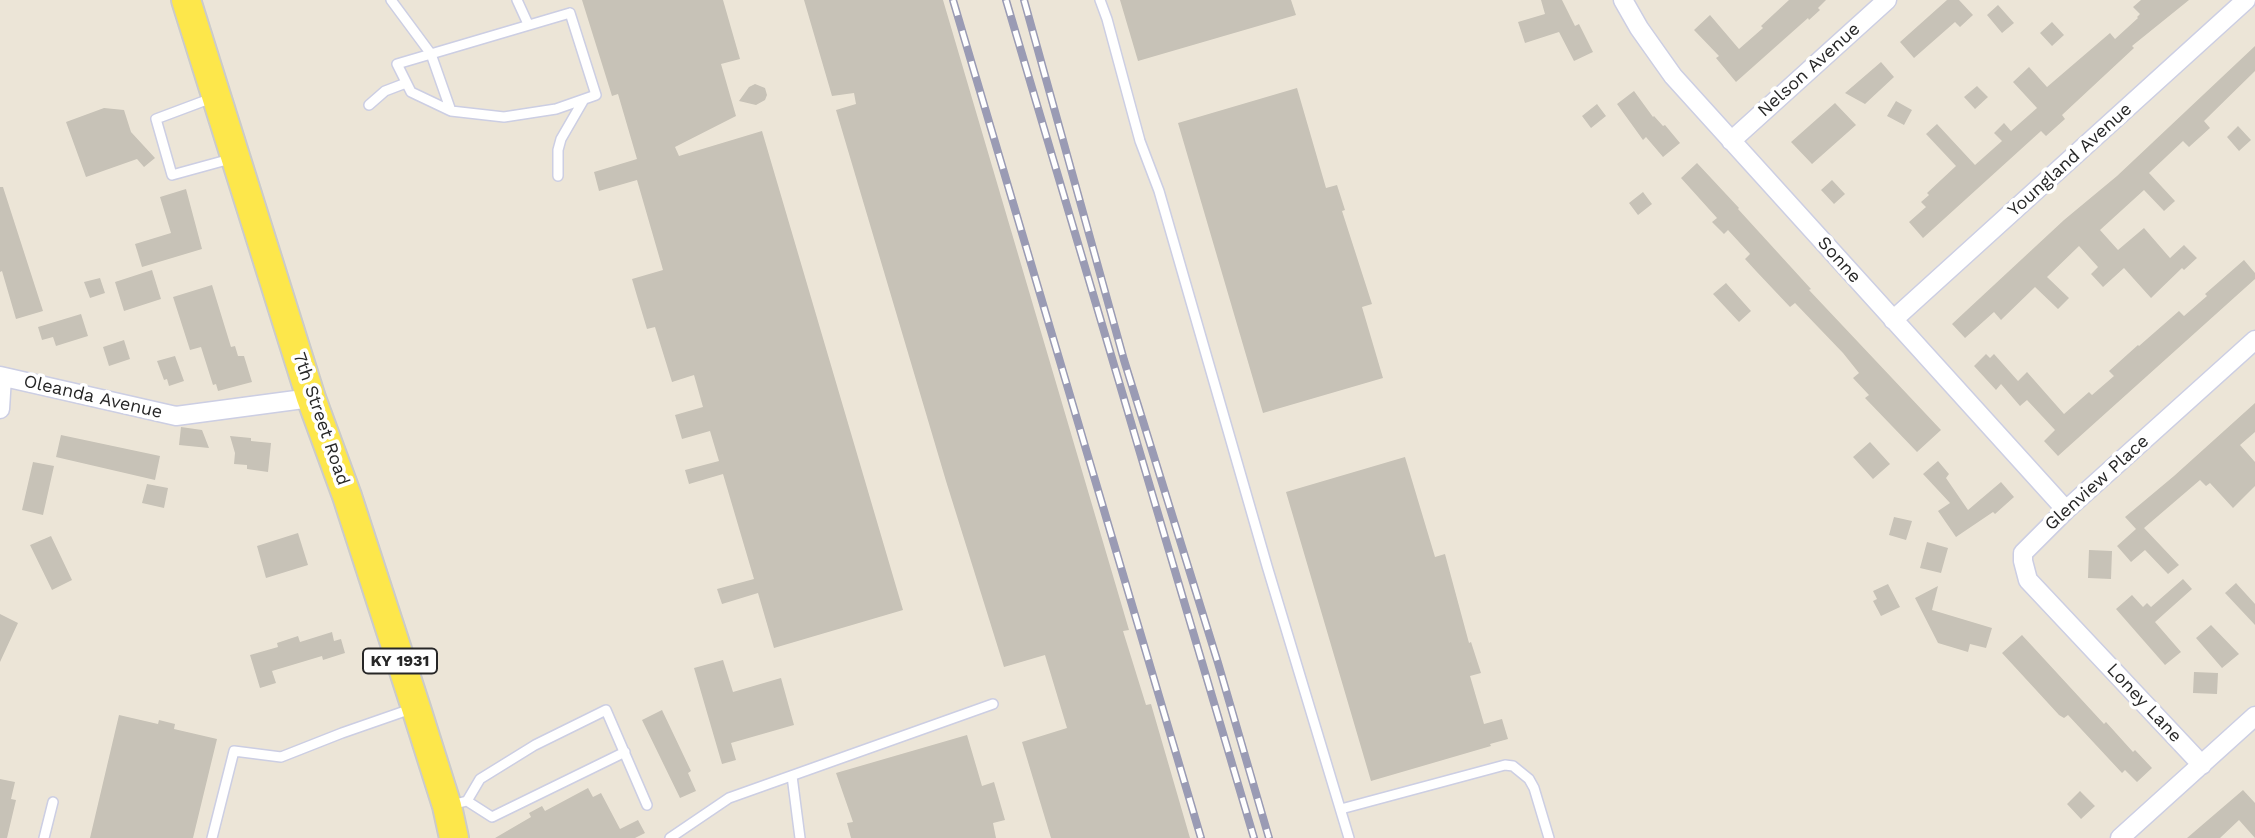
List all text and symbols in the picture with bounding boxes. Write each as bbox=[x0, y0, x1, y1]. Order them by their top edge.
street label: Nelson Avenue bbox=[1753, 18, 1865, 122]
street label: Youngland Avenue bbox=[2003, 99, 2137, 221]
street label: Sonne bbox=[1813, 232, 1865, 288]
street label: 7th Street Road bbox=[288, 350, 354, 488]
street label: Oleanda Avenue bbox=[21, 371, 165, 423]
street label: Glenview Place bbox=[2041, 431, 2153, 535]
road number: KY 1931 bbox=[363, 648, 437, 674]
street label: Loney Lane bbox=[2102, 659, 2186, 747]

